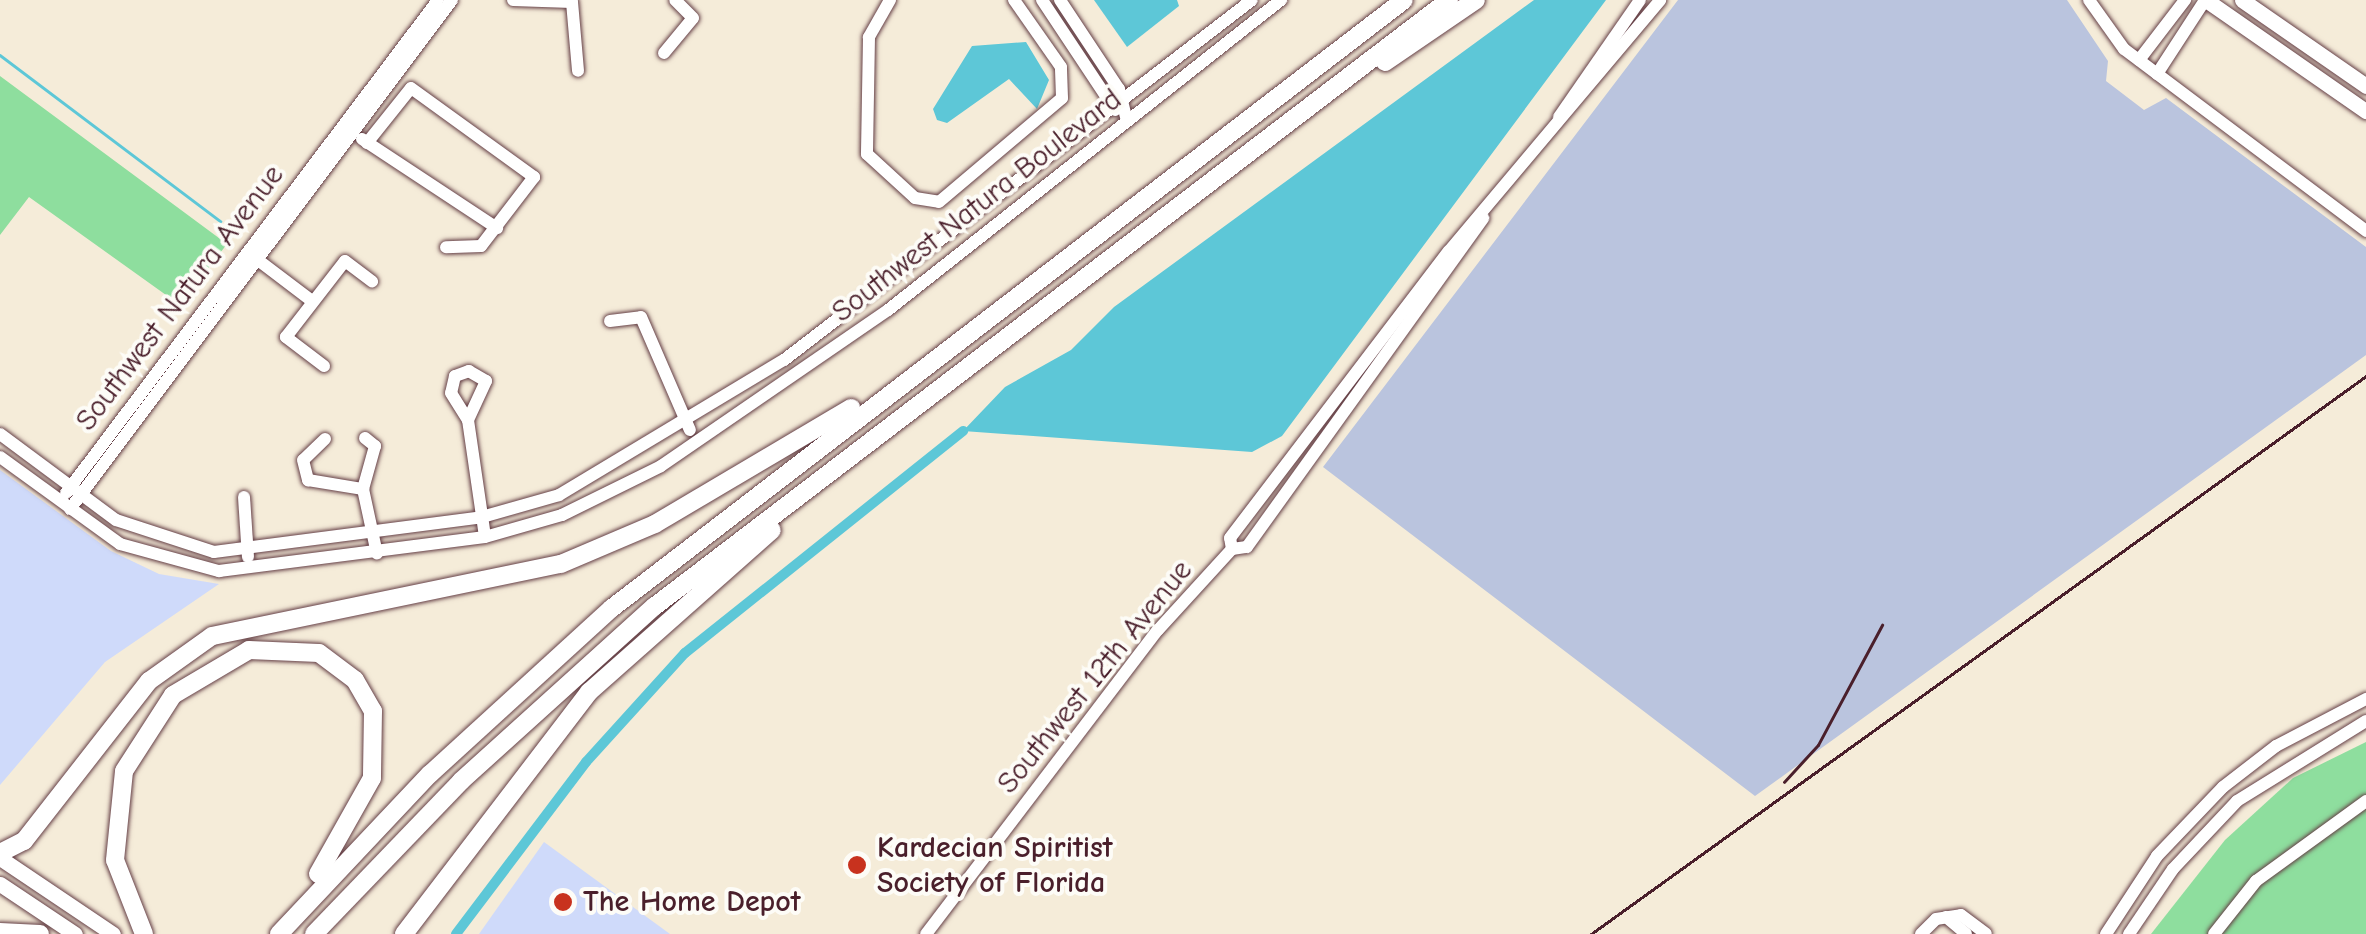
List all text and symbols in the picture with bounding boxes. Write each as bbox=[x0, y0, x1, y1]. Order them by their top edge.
street label: Southwest Natura Boulevard bbox=[825, 82, 1129, 330]
street label: Southwest Natura Avenue bbox=[68, 158, 292, 438]
street label: Southwest 12th Avenue bbox=[990, 553, 1200, 801]
place label: Kardecian Spiritist Society of Florida bbox=[877, 830, 1113, 900]
marker: Kardecian Spiritist Society of Florida bbox=[846, 854, 868, 876]
place label: The Home Depot bbox=[583, 884, 800, 920]
marker: The Home Depot bbox=[552, 891, 574, 913]

